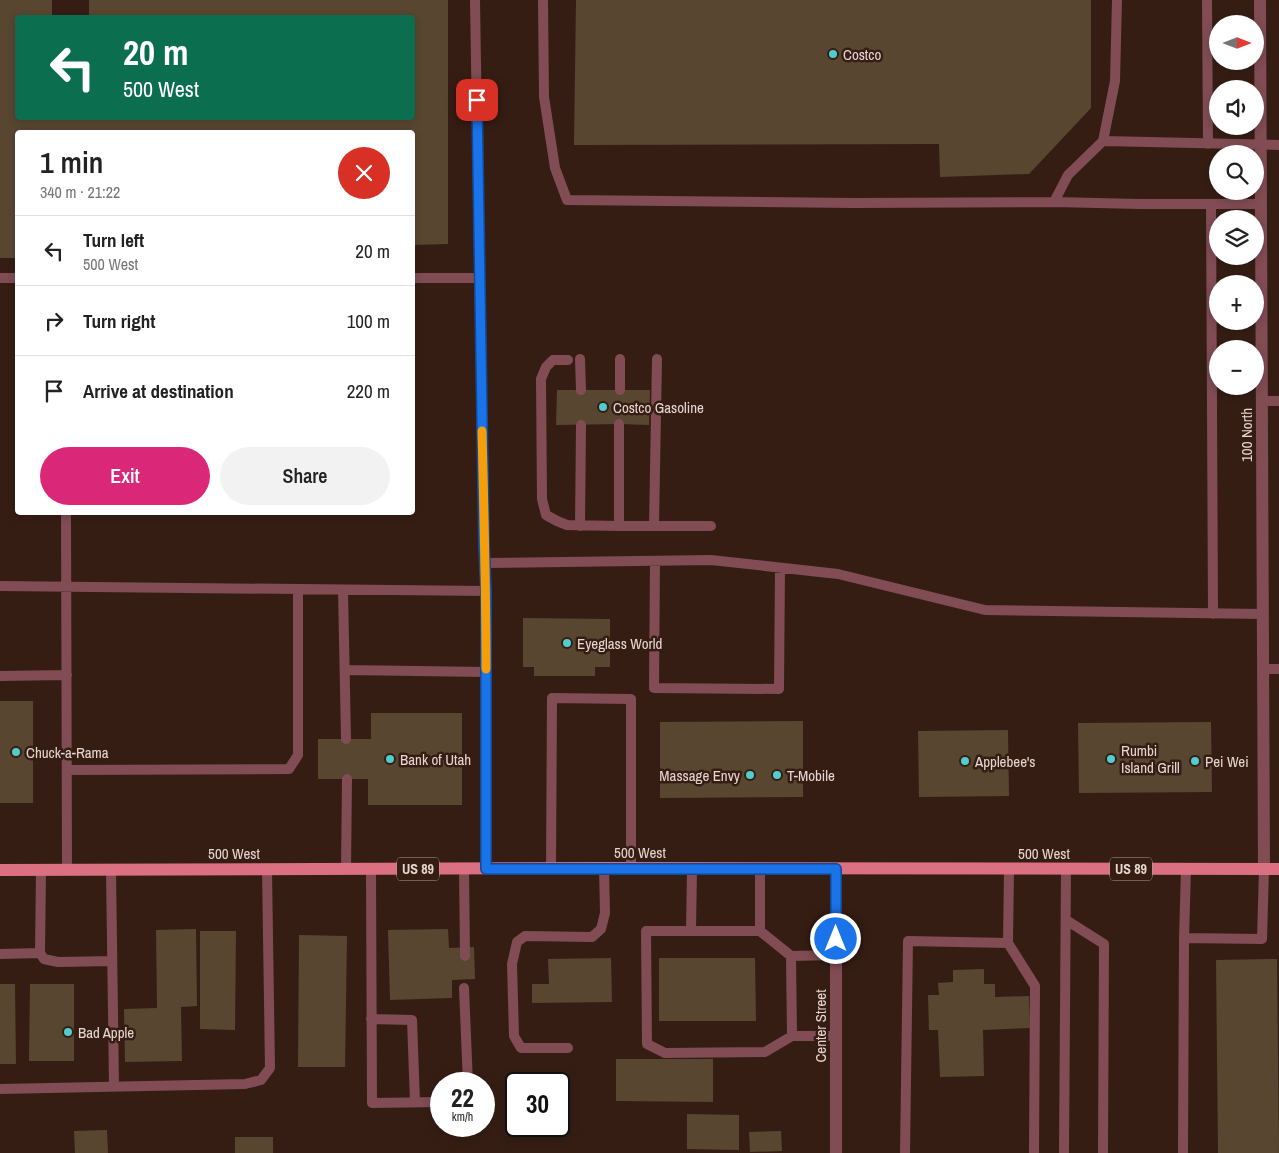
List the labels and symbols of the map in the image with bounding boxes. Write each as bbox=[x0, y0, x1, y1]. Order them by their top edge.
north arrow bbox=[1209, 15, 1264, 70]
place label: Costco bbox=[843, 44, 881, 65]
marker: Costco bbox=[827, 48, 839, 60]
pin bbox=[456, 79, 498, 121]
place label: Costco Gasoline bbox=[613, 397, 704, 418]
marker: Costco Gasoline bbox=[597, 401, 609, 413]
street label: 100 North bbox=[1236, 408, 1257, 462]
place label: Eyeglass World bbox=[577, 633, 662, 654]
marker: Eyeglass World bbox=[561, 637, 573, 649]
place label: Rumbi Island Grill bbox=[1121, 740, 1180, 778]
place label: Chuck-a-Rama bbox=[26, 742, 109, 763]
marker: Chuck-a-Rama bbox=[10, 746, 22, 758]
place label: Bank of Utah bbox=[400, 749, 471, 770]
place label: Applebee's bbox=[974, 751, 1035, 772]
place label: Pei Wei bbox=[1205, 751, 1249, 772]
marker: Bank of Utah bbox=[384, 753, 396, 765]
marker: Rumbi Island Grill bbox=[1105, 753, 1117, 765]
marker: Applebee's bbox=[959, 755, 971, 767]
marker: Pei Wei bbox=[1189, 755, 1201, 767]
place label: Massage Envy bbox=[659, 765, 741, 786]
place label: T-Mobile bbox=[787, 765, 835, 786]
marker: Massage Envy bbox=[744, 769, 756, 781]
marker: T-Mobile bbox=[771, 769, 783, 781]
street label: 500 West bbox=[614, 842, 666, 863]
street label: 500 West bbox=[208, 843, 260, 864]
street label: 500 West bbox=[1018, 843, 1070, 864]
road number: US 89 bbox=[397, 858, 439, 881]
road number: US 89 bbox=[1110, 858, 1152, 881]
position arrow bbox=[809, 912, 861, 964]
street label: Center Street bbox=[810, 989, 831, 1063]
place label: Bad Apple bbox=[78, 1022, 134, 1043]
marker: Bad Apple bbox=[62, 1026, 74, 1038]
speed limit sign: 30 bbox=[505, 1072, 570, 1137]

